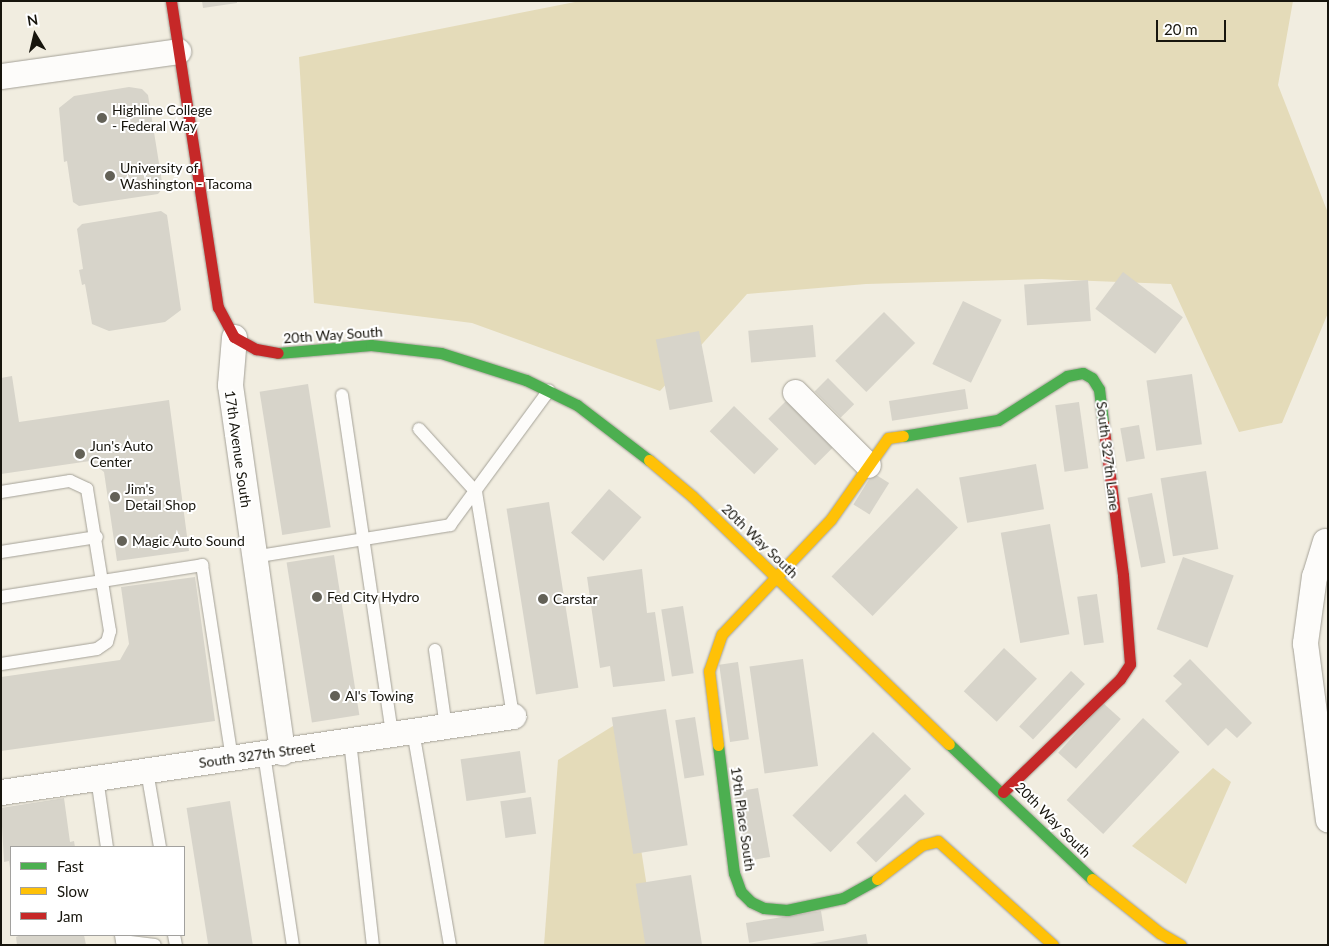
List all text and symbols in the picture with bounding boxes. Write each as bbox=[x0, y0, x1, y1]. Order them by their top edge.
north arrow bbox=[10, 10, 60, 60]
text: N bbox=[26, 10, 39, 29]
scale bar bbox=[1159, 10, 1229, 42]
text: 20 m bbox=[1164, 20, 1198, 38]
place label: Highline College - Federal Way bbox=[112, 102, 212, 134]
marker: Highline College - Federal Way bbox=[96, 112, 108, 124]
place label: University of Washington - Tacoma bbox=[120, 160, 253, 192]
marker: University of Washington - Tacoma bbox=[104, 170, 116, 182]
street label: 20th Way South bbox=[282, 323, 384, 347]
street label: 17th Avenue South bbox=[221, 389, 255, 509]
street label: South 327th Lane bbox=[1093, 400, 1123, 512]
place label: Jun's Auto Center bbox=[90, 438, 154, 471]
marker: Jun's Auto Center bbox=[74, 448, 86, 460]
place label: Jim's Detail Shop bbox=[125, 481, 196, 514]
marker: Jim's Detail Shop bbox=[109, 491, 121, 503]
street label: 20th Way South bbox=[718, 500, 802, 582]
place label: Magic Auto Sound bbox=[132, 533, 245, 549]
marker: Magic Auto Sound bbox=[116, 535, 128, 547]
place label: Fed City Hydro bbox=[327, 589, 420, 605]
marker: Fed City Hydro bbox=[311, 591, 323, 603]
place label: Carstar bbox=[553, 591, 597, 607]
marker: Carstar bbox=[537, 593, 549, 605]
place label: Al's Towing bbox=[345, 688, 414, 704]
marker: Al's Towing bbox=[329, 690, 341, 702]
street label: South 327th Street bbox=[198, 739, 316, 771]
street label: 19th Place South bbox=[727, 766, 759, 872]
street label: 20th Way South bbox=[1012, 779, 1094, 861]
legend bbox=[10, 846, 185, 936]
text: Fast bbox=[57, 857, 84, 875]
text: Slow bbox=[57, 882, 89, 900]
text: Jam bbox=[57, 907, 83, 925]

